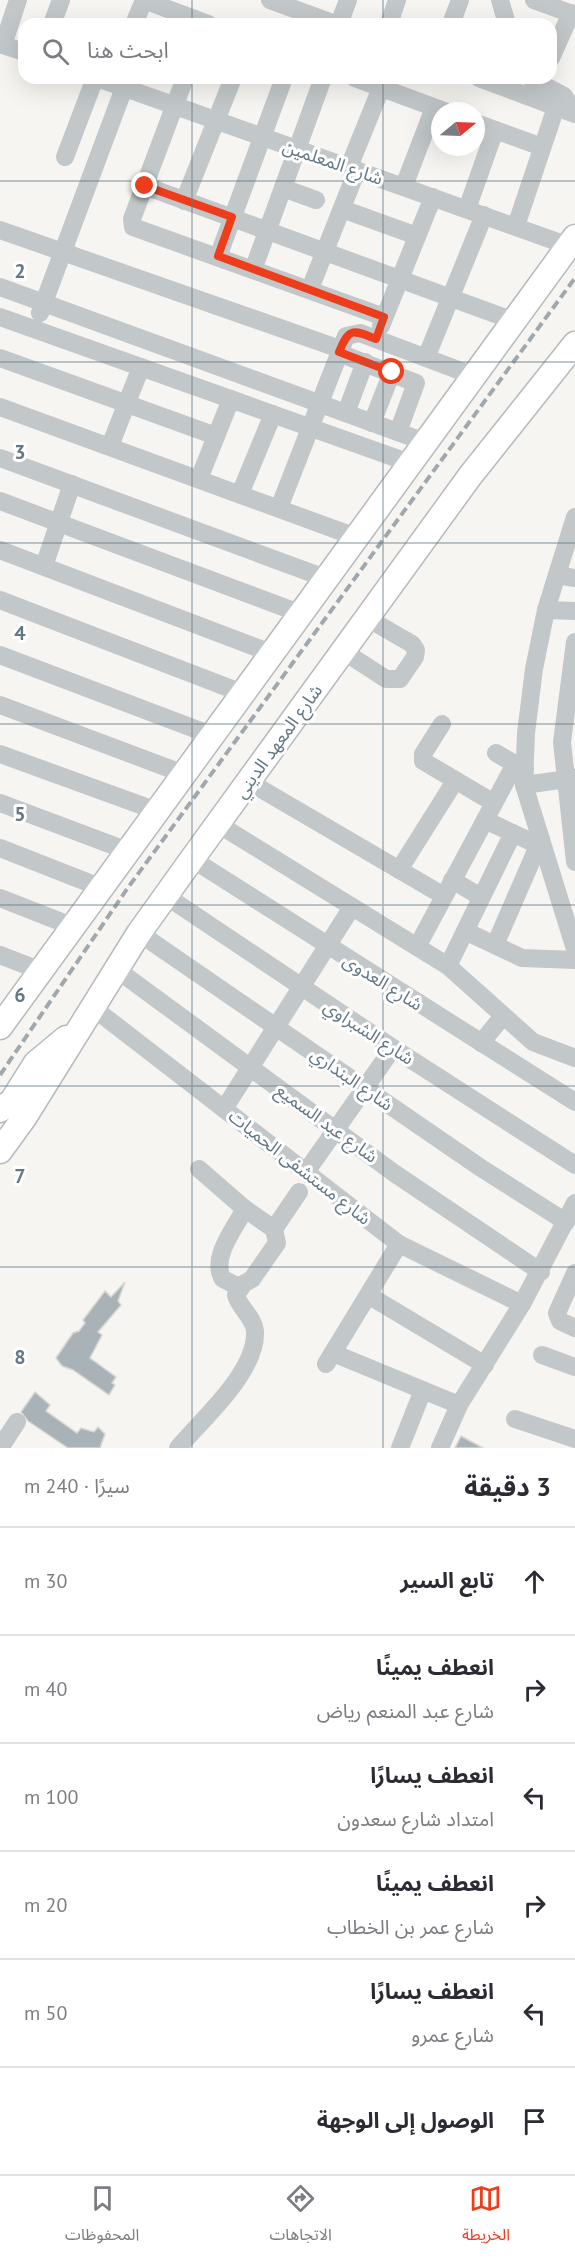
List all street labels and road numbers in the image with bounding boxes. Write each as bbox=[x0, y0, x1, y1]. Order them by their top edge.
street label: شارع المعلمين bbox=[279, 134, 386, 193]
street label: شارع المعهد الديني bbox=[229, 679, 330, 804]
street label: شارع العدوى bbox=[337, 949, 427, 1018]
street label: شارع الشبراوي bbox=[318, 994, 418, 1072]
street label: شارع البنداري bbox=[305, 1042, 398, 1118]
street label: شارع عبد السميع bbox=[270, 1078, 382, 1170]
street label: شارع مستشفى الحميات bbox=[222, 1104, 376, 1232]

